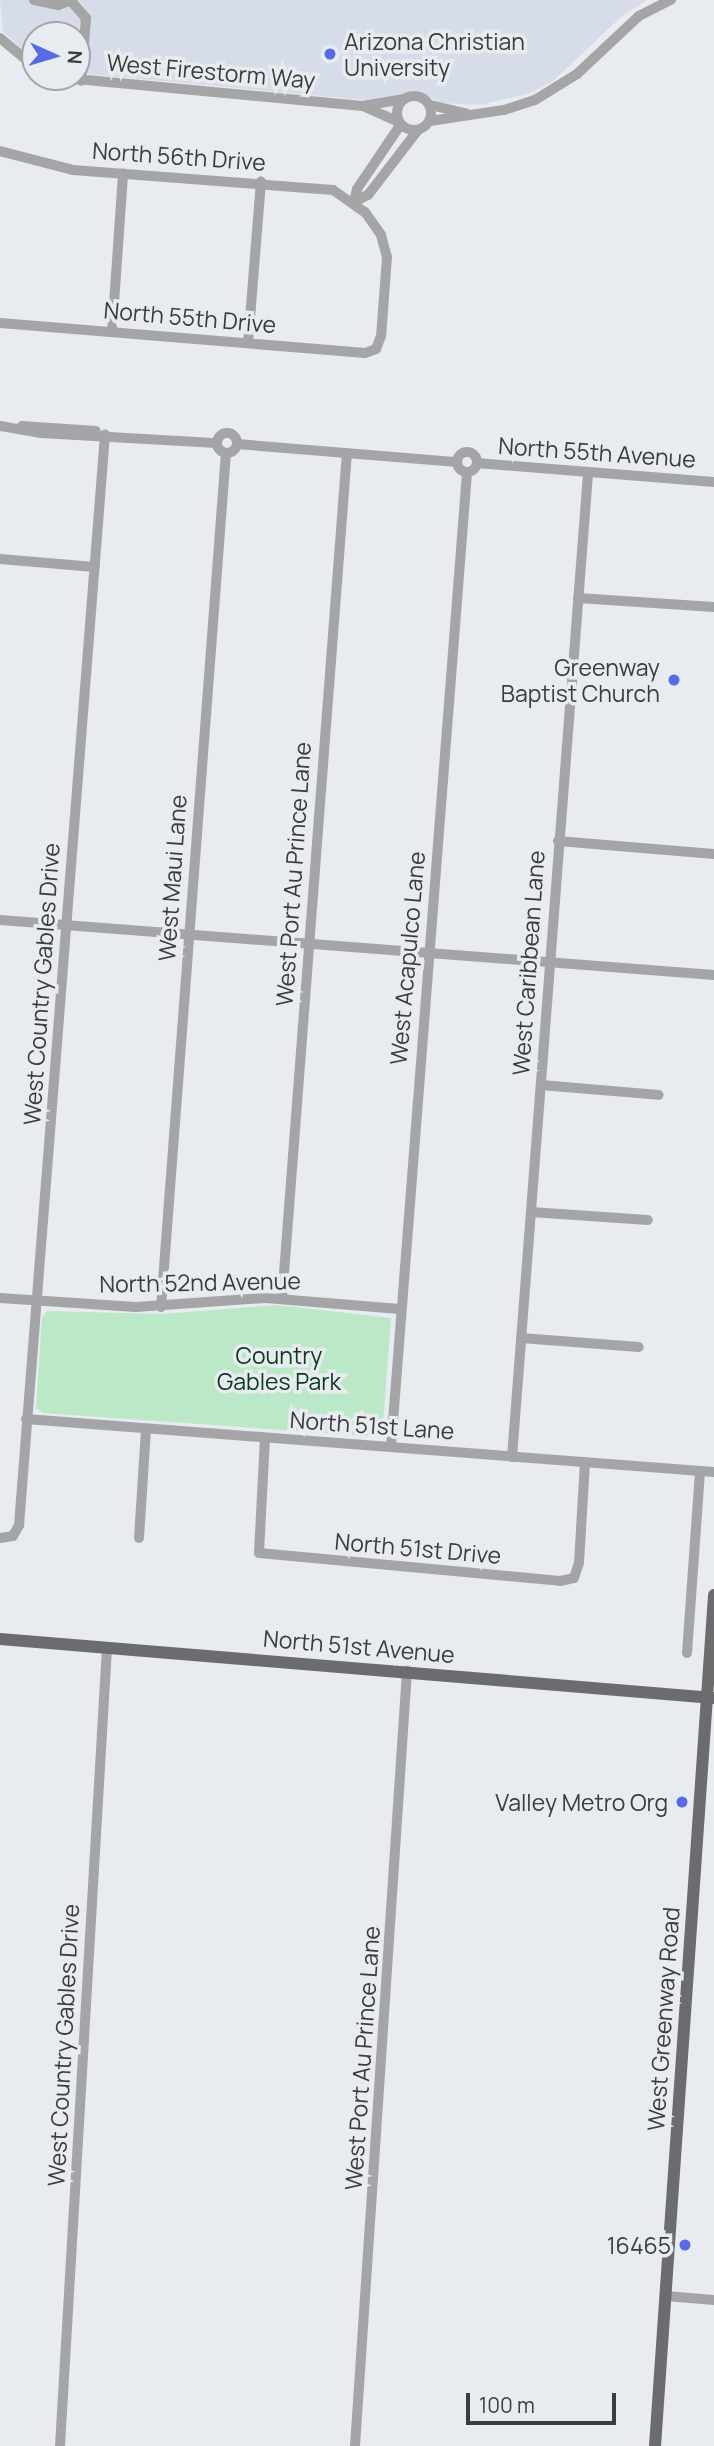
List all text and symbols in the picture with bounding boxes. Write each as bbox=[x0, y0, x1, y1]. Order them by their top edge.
north arrow bbox=[21, 21, 91, 91]
place label: Arizona Christian University bbox=[344, 27, 525, 81]
marker: Arizona Christian University bbox=[322, 46, 338, 62]
street label: West Firestorm Way bbox=[105, 48, 317, 94]
text: N bbox=[62, 50, 88, 65]
street label: North 56th Drive bbox=[91, 136, 267, 176]
street label: North 55th Drive bbox=[103, 296, 277, 338]
street label: North 55th Avenue bbox=[497, 431, 697, 473]
place label: Greenway Baptist Church bbox=[501, 653, 660, 707]
marker: Greenway Baptist Church bbox=[666, 672, 682, 688]
street label: West Port Au Prince Lane bbox=[270, 741, 316, 1007]
street label: West Maui Lane bbox=[152, 794, 192, 962]
street label: West Country Gables Drive bbox=[17, 842, 65, 1126]
street label: West Acapulco Lane bbox=[384, 850, 430, 1066]
street label: West Caribbean Lane bbox=[506, 850, 550, 1076]
street label: North 52nd Avenue bbox=[99, 1266, 301, 1298]
park label: Country Gables Park bbox=[217, 1341, 341, 1395]
street label: North 51st Lane bbox=[289, 1405, 455, 1445]
street label: North 51st Drive bbox=[334, 1527, 502, 1569]
street label: North 51st Avenue bbox=[262, 1624, 456, 1668]
place label: Valley Metro Org bbox=[495, 1788, 668, 1816]
marker: Valley Metro Org bbox=[674, 1794, 690, 1810]
street label: West Country Gables Drive bbox=[42, 1903, 84, 2187]
street label: West Greenway Road bbox=[641, 1906, 685, 2132]
street label: West Port Au Prince Lane bbox=[339, 1925, 385, 2191]
place label: 16465 bbox=[607, 2231, 671, 2259]
marker: 16465 bbox=[677, 2237, 693, 2253]
scale bar bbox=[469, 2380, 620, 2424]
text: 100 m bbox=[479, 2391, 535, 2419]

